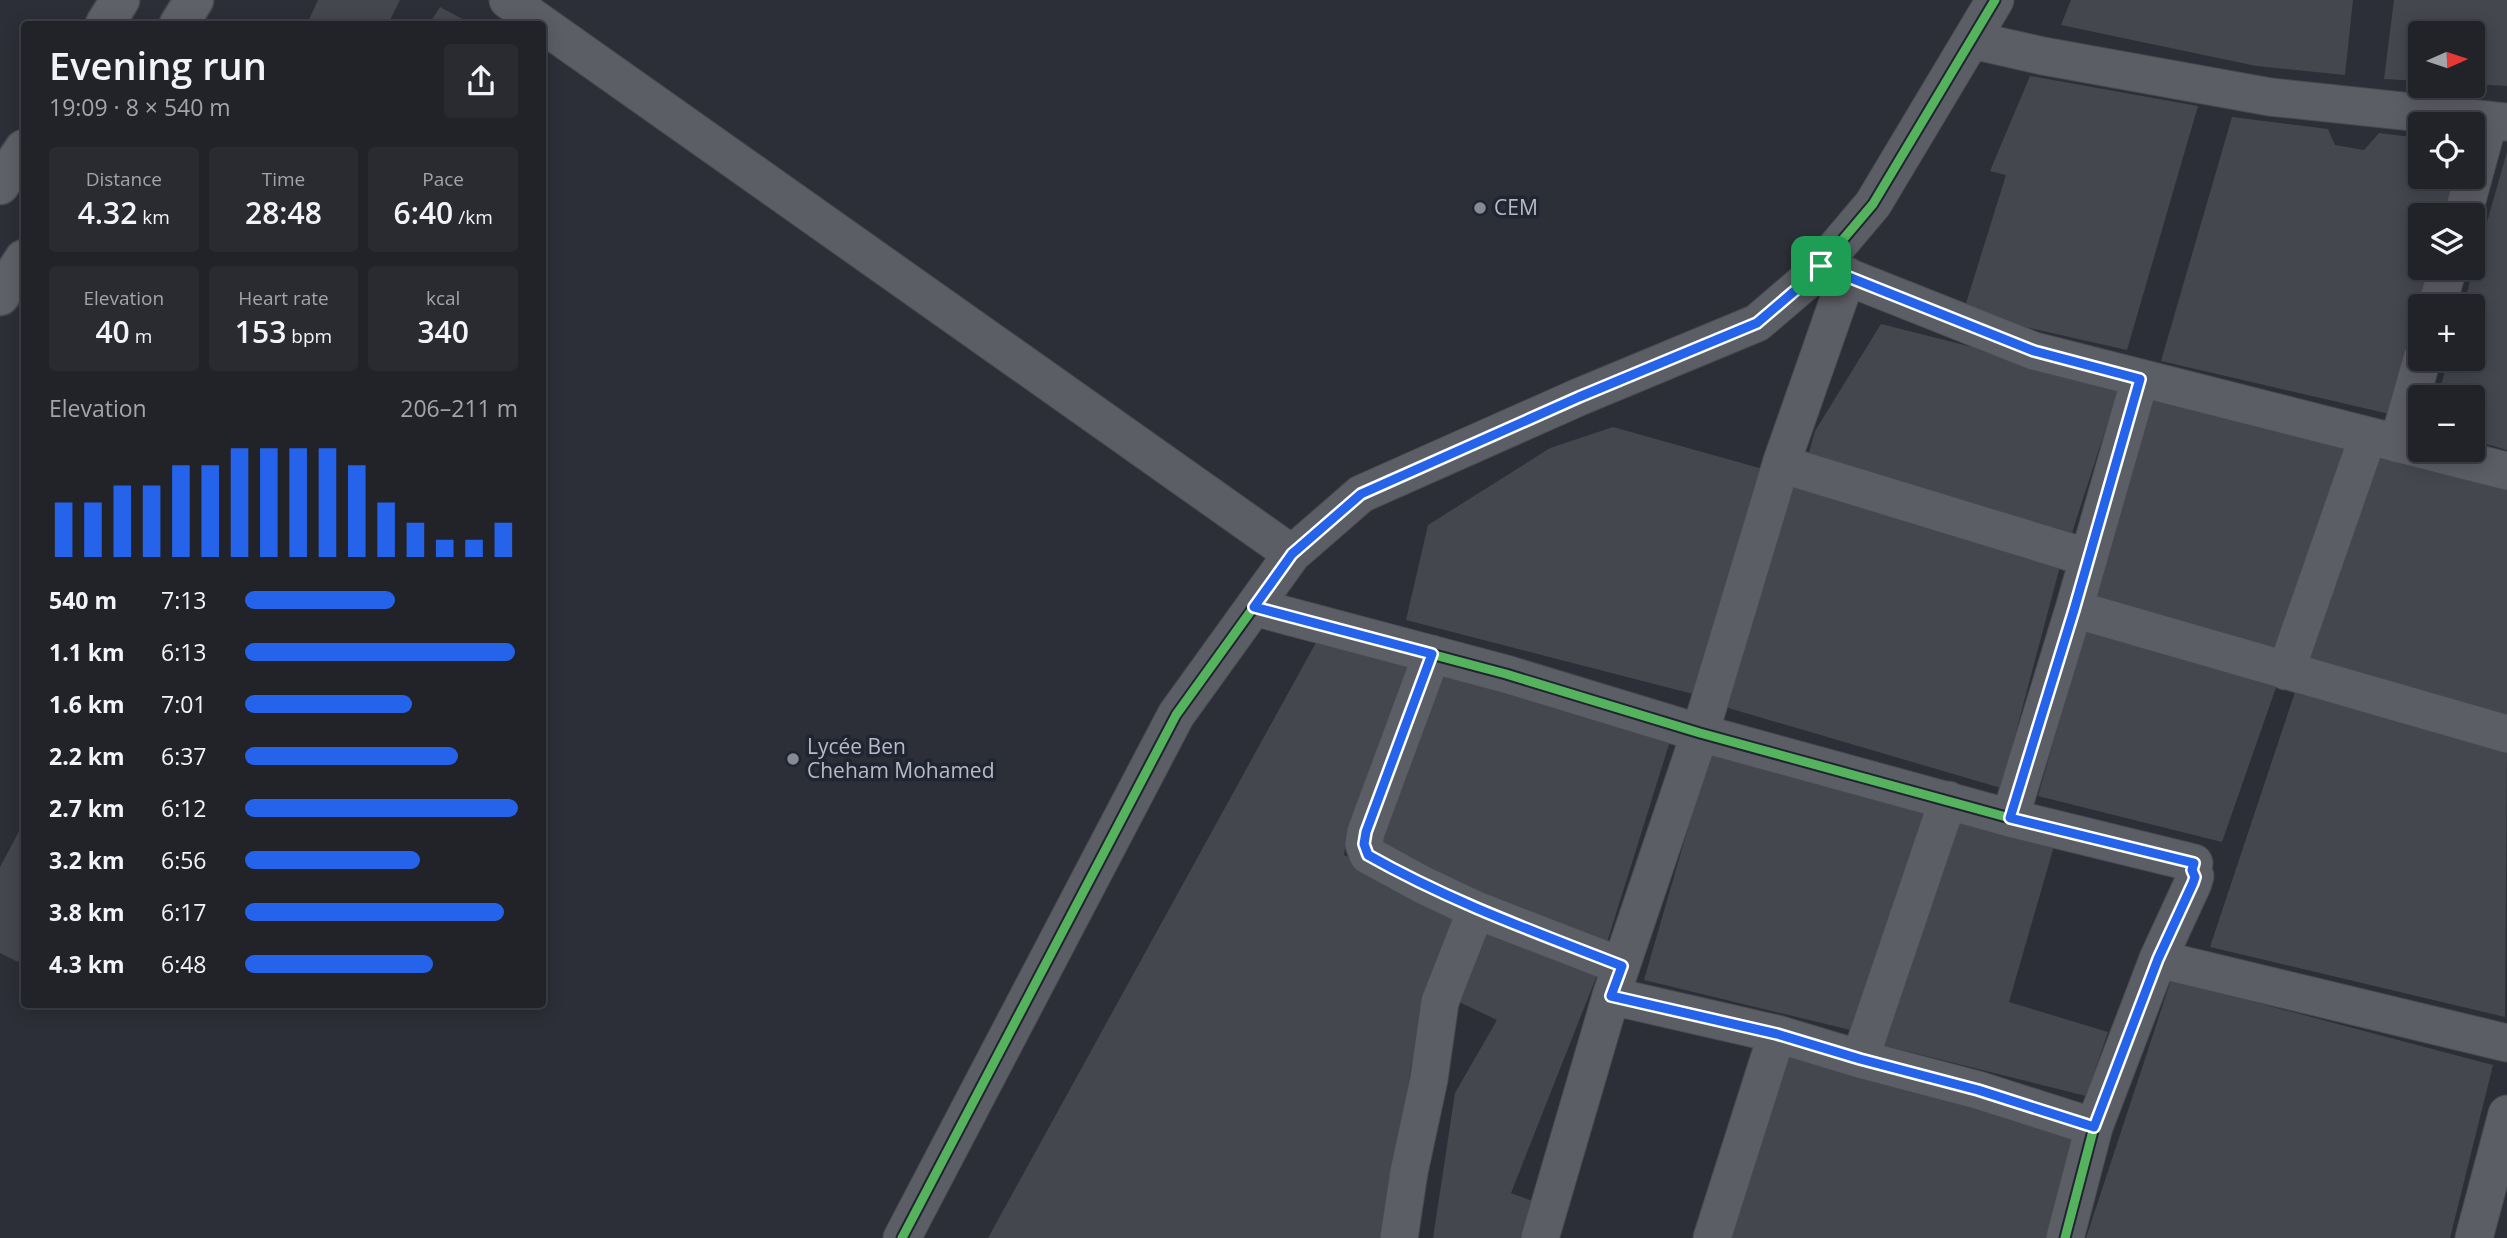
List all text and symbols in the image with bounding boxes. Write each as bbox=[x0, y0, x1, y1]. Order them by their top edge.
north arrow bbox=[2408, 21, 2485, 98]
map controls bbox=[2408, 21, 2485, 462]
text: Evening run bbox=[49, 39, 267, 91]
button: share bbox=[444, 44, 518, 118]
text: 19:09 · 8 × 540 m bbox=[49, 91, 231, 123]
button: locate bbox=[2408, 112, 2485, 189]
text: Distance bbox=[86, 166, 162, 192]
text: Time bbox=[262, 166, 305, 192]
text: Pace bbox=[422, 166, 464, 192]
text: 4.32 bbox=[78, 192, 137, 233]
text: 28:48 bbox=[245, 192, 322, 233]
text: 6:40 bbox=[394, 192, 453, 233]
place label: CEM bbox=[1494, 193, 1538, 221]
marker: CEM bbox=[1472, 200, 1488, 216]
button: layers bbox=[2408, 203, 2485, 280]
text: km bbox=[137, 204, 170, 230]
text: /km bbox=[453, 204, 493, 230]
pin bbox=[1791, 236, 1851, 296]
icon: arrive bbox=[1802, 247, 1840, 285]
text: Elevation bbox=[83, 285, 164, 311]
text: Heart rate bbox=[238, 285, 329, 311]
text: kcal bbox=[426, 285, 460, 311]
button: + bbox=[2408, 294, 2485, 371]
text: 40 bbox=[95, 311, 130, 352]
text: 153 bbox=[235, 311, 286, 352]
text: 340 bbox=[417, 311, 469, 352]
text: m bbox=[130, 323, 152, 349]
text: bpm bbox=[286, 323, 332, 349]
button: − bbox=[2408, 385, 2485, 462]
text: Elevation bbox=[49, 392, 147, 424]
text: 206–211 m bbox=[400, 392, 518, 424]
text: 540 m bbox=[49, 584, 117, 616]
text: 7:13 bbox=[161, 584, 207, 616]
text: 1.1 km bbox=[49, 636, 125, 668]
text: 6:13 bbox=[161, 636, 207, 668]
text: 1.6 km bbox=[49, 688, 125, 720]
text: 7:01 bbox=[161, 688, 207, 720]
place label: Lycée Ben Cheham Mohamed bbox=[807, 732, 995, 784]
text: 2.2 km bbox=[49, 740, 125, 772]
text: 6:37 bbox=[161, 740, 207, 772]
marker: Lycée Ben Cheham Mohamed bbox=[785, 751, 801, 767]
text: 2.7 km bbox=[49, 792, 125, 824]
text: 6:12 bbox=[161, 792, 207, 824]
text: 3.2 km bbox=[49, 844, 125, 876]
text: 6:56 bbox=[161, 844, 207, 876]
text: 3.8 km bbox=[49, 896, 125, 928]
text: 6:17 bbox=[161, 896, 207, 928]
text: 4.3 km bbox=[49, 948, 125, 980]
text: 6:48 bbox=[161, 948, 207, 980]

